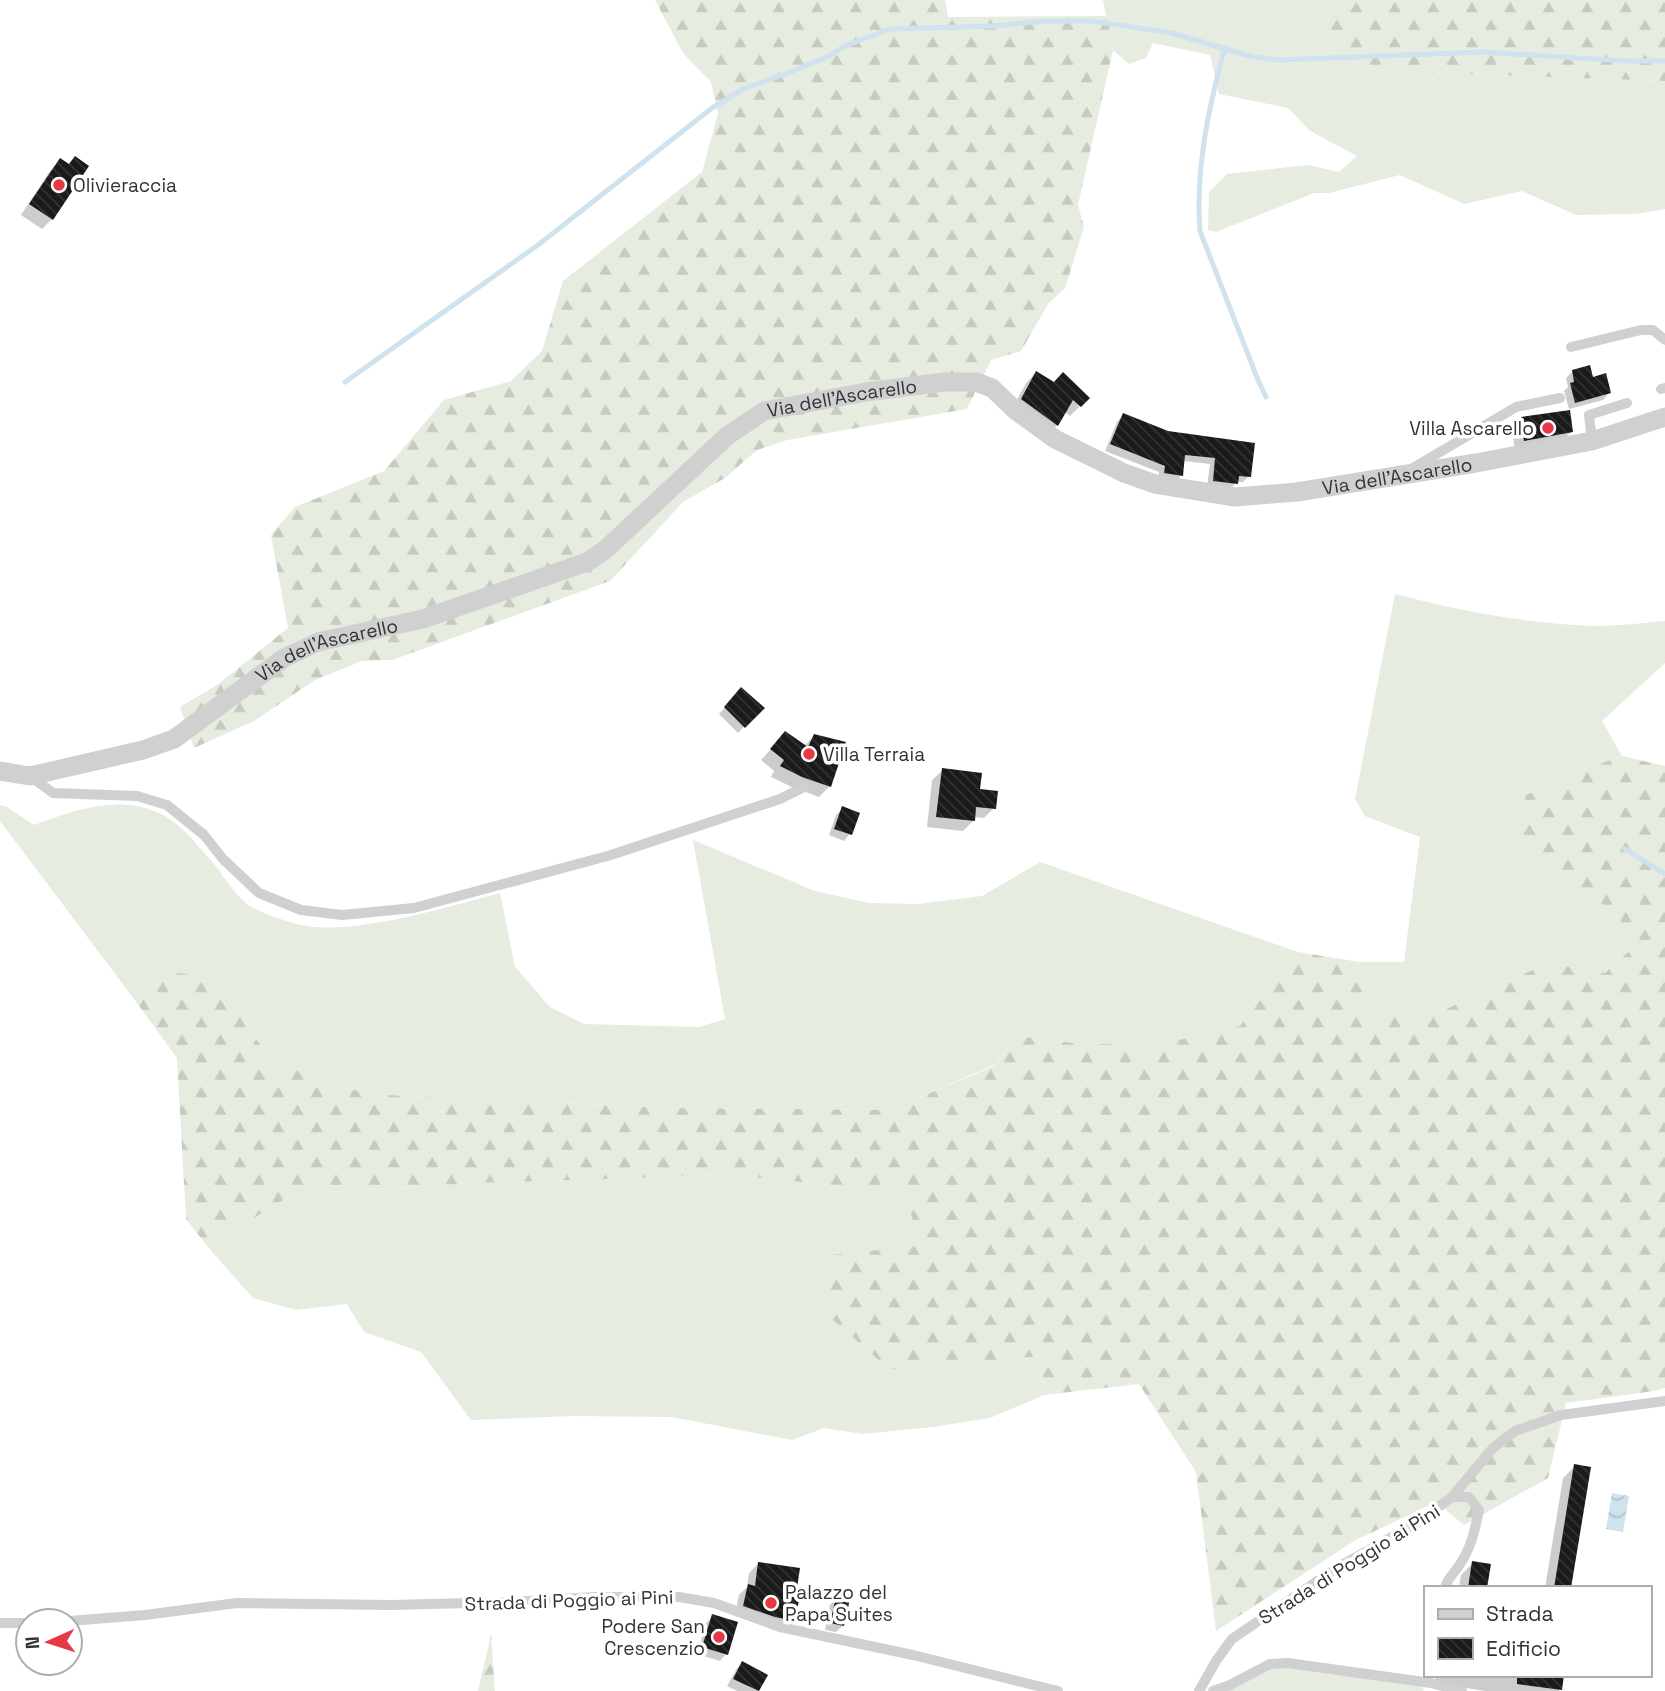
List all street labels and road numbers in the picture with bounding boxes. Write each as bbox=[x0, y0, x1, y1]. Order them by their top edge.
street label: Via dell'Ascarello bbox=[765, 374, 918, 423]
street label: Via dell'Ascarello bbox=[1320, 452, 1474, 501]
street label: Via dell'Ascarello bbox=[251, 613, 400, 688]
street label: Strada di Poggio ai Pini bbox=[1254, 1498, 1445, 1630]
street label: Strada di Poggio ai Pini bbox=[464, 1584, 674, 1617]

